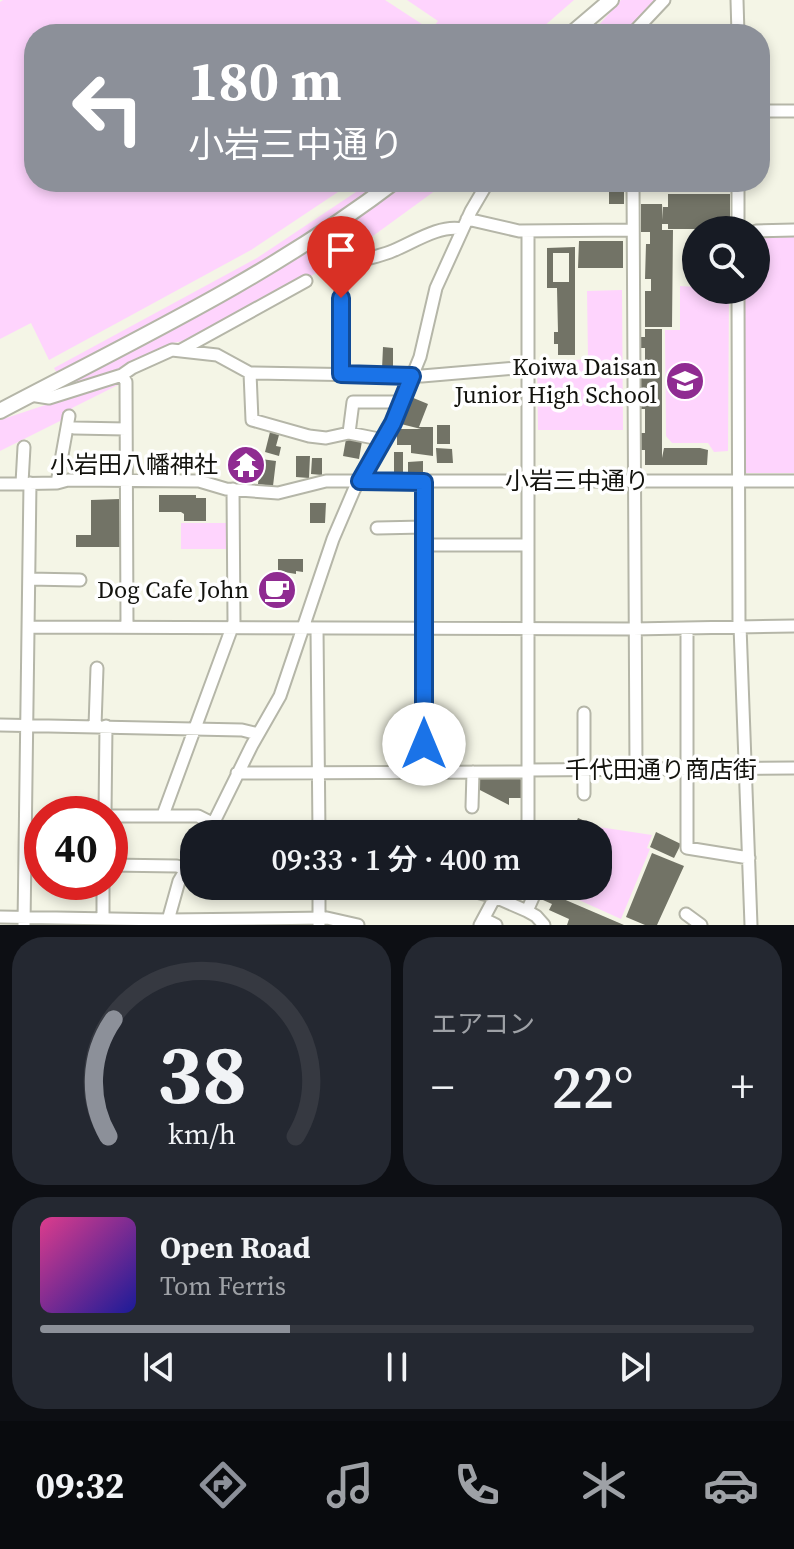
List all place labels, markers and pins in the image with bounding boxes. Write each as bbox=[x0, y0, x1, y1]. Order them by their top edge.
pin bbox=[307, 216, 375, 298]
place label: Koiwa Daisan Junior High School bbox=[453, 350, 657, 411]
school or university icon: Koiwa Daisan Junior High School bbox=[664, 360, 706, 402]
temple icon: 小岩田八幡神社 bbox=[225, 444, 267, 486]
place label: 小岩田八幡神社 bbox=[50, 448, 218, 481]
cafe icon: Dog Cafe John bbox=[256, 569, 298, 611]
place label: Dog Cafe John bbox=[97, 573, 249, 606]

